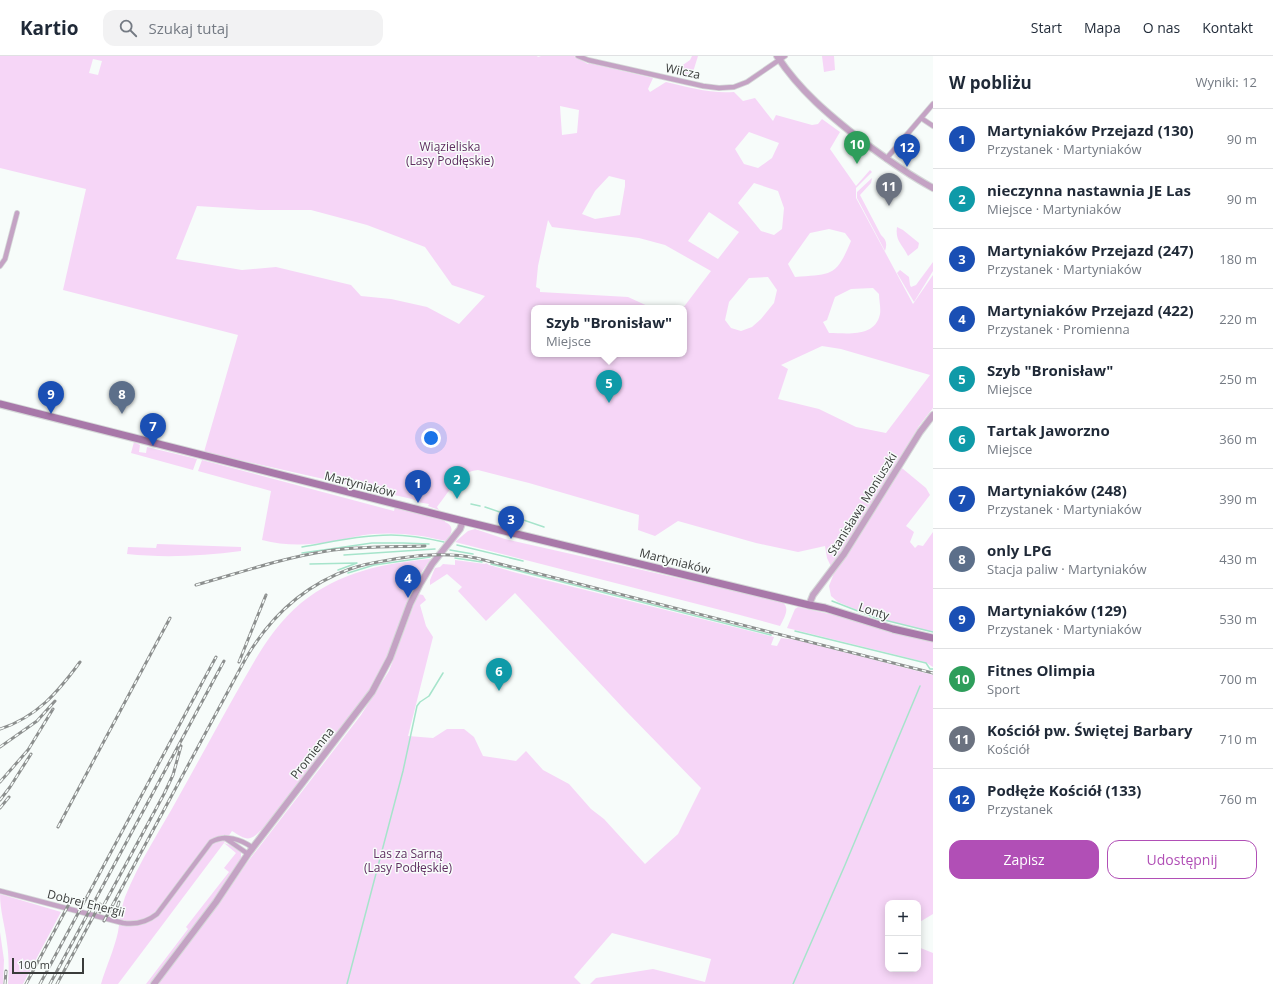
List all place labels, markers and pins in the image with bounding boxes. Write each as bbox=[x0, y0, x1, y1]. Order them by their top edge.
pin: 10 bbox=[844, 131, 870, 164]
pin: 12 bbox=[894, 134, 920, 167]
pin: 11 bbox=[876, 173, 902, 206]
pin: 5 bbox=[596, 370, 622, 403]
pin: 9 bbox=[38, 381, 64, 414]
pin: 8 bbox=[109, 381, 135, 414]
pin: 7 bbox=[140, 413, 166, 446]
pin: 2 bbox=[444, 466, 470, 499]
pin: 1 bbox=[405, 470, 431, 503]
pin: 3 bbox=[498, 506, 524, 539]
pin: 4 bbox=[395, 565, 421, 598]
pin: 6 bbox=[486, 658, 512, 691]

